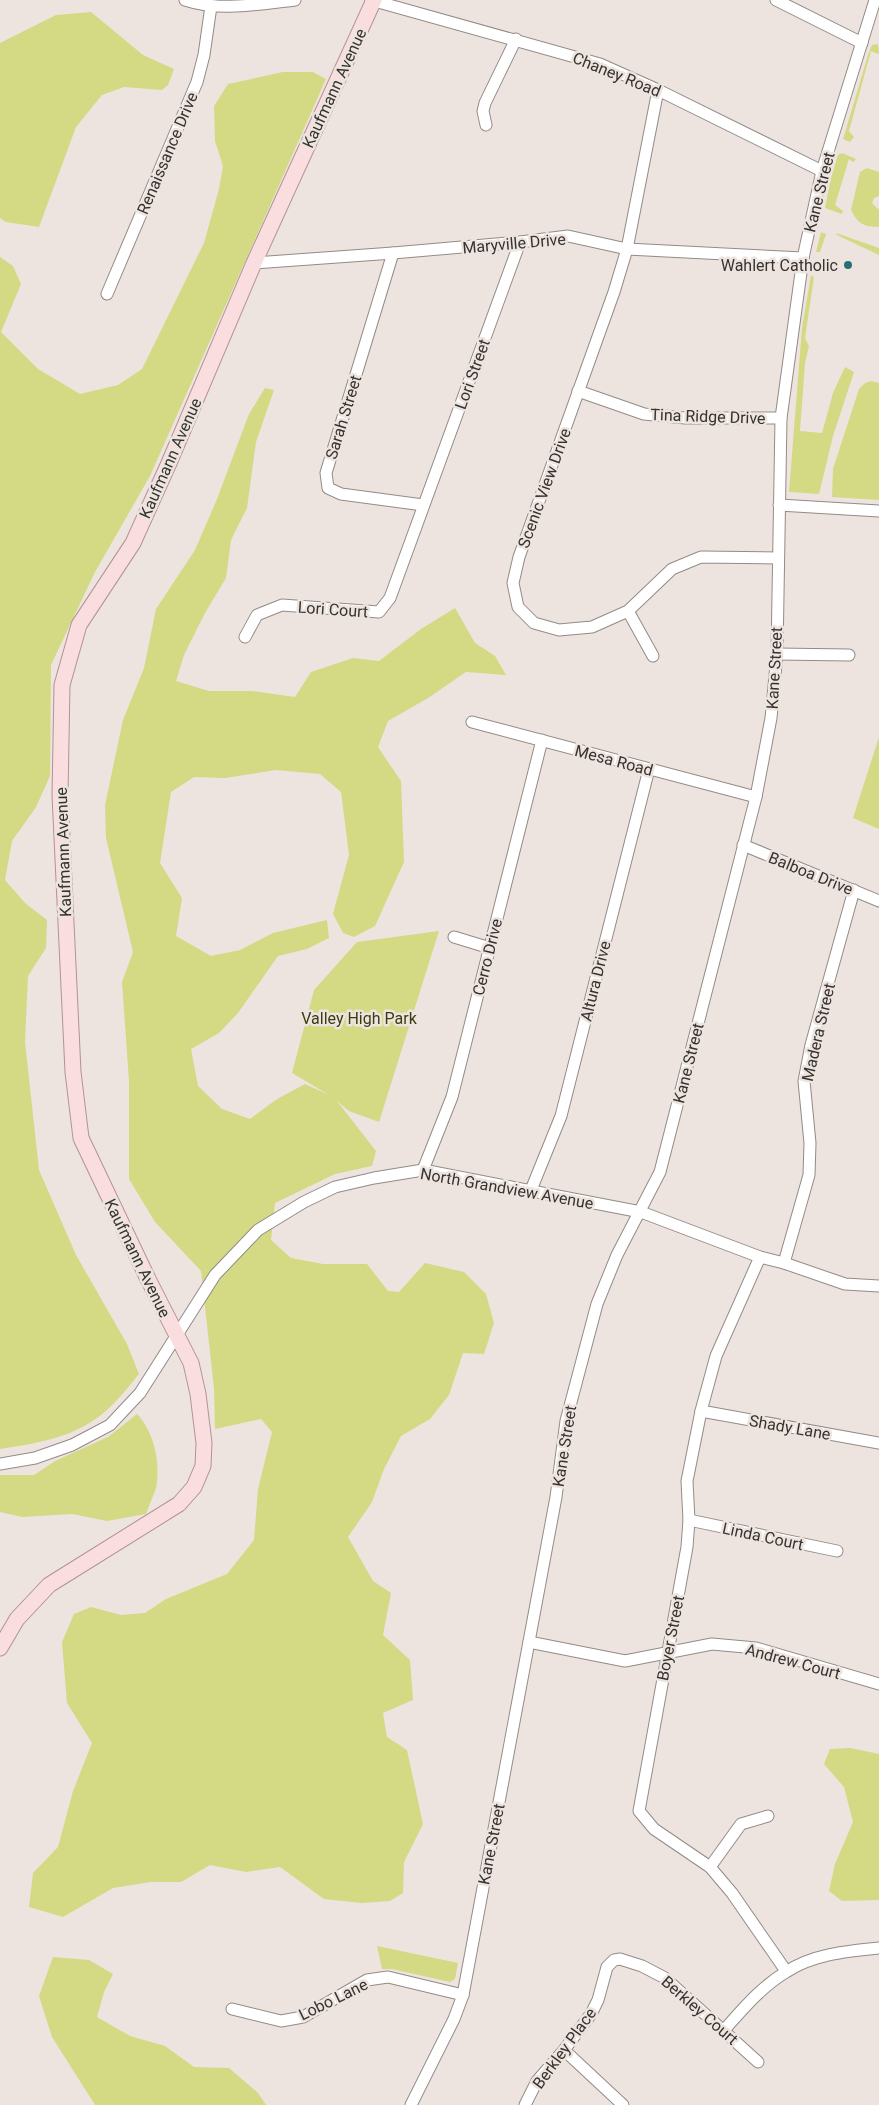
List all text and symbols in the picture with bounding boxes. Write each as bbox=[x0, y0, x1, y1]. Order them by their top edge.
street label: Kaufmann Avenue bbox=[298, 25, 370, 151]
street label: Chaney Road bbox=[570, 48, 664, 101]
street label: Renaissance Drive bbox=[133, 89, 202, 217]
street label: Kane Street bbox=[800, 150, 839, 234]
street label: Maryville Drive bbox=[462, 230, 566, 257]
place label: Wahlert Catholic bbox=[721, 256, 838, 275]
marker: Wahlert Catholic bbox=[842, 259, 854, 271]
street label: Lori Street bbox=[451, 337, 494, 412]
street label: Sarah Street bbox=[322, 373, 365, 462]
street label: Kaufmann Avenue bbox=[135, 395, 206, 521]
street label: Tina Ridge Drive bbox=[650, 405, 766, 428]
street label: Scenic View Drive bbox=[514, 426, 575, 551]
street label: Lori Court bbox=[297, 598, 369, 621]
street label: Kane Street bbox=[763, 626, 786, 710]
street label: Mesa Road bbox=[573, 741, 655, 780]
street label: Kaufmann Avenue bbox=[52, 787, 75, 917]
street label: Balboa Drive bbox=[766, 848, 856, 899]
street label: Cerro Drive bbox=[469, 917, 506, 998]
street label: Altura Drive bbox=[576, 939, 615, 1023]
street label: Madera Street bbox=[798, 981, 839, 1083]
park label: Valley High Park bbox=[301, 1009, 418, 1028]
street label: Kane Street bbox=[669, 1021, 708, 1105]
street label: North Grandview Avenue bbox=[419, 1164, 595, 1213]
street label: Kaufmann Avenue bbox=[101, 1196, 175, 1321]
street label: Kane Street bbox=[549, 1404, 580, 1488]
street label: Shady Lane bbox=[748, 1411, 832, 1444]
street label: Linda Court bbox=[721, 1519, 805, 1554]
street label: Boyer Street bbox=[653, 1594, 688, 1682]
street label: Andrew Court bbox=[743, 1640, 842, 1683]
street label: Kane Street bbox=[474, 1802, 509, 1886]
street label: Berkley Court bbox=[658, 1972, 742, 2049]
street label: Lobo Lane bbox=[296, 1975, 371, 2024]
street label: Berkley Place bbox=[529, 2004, 600, 2092]

